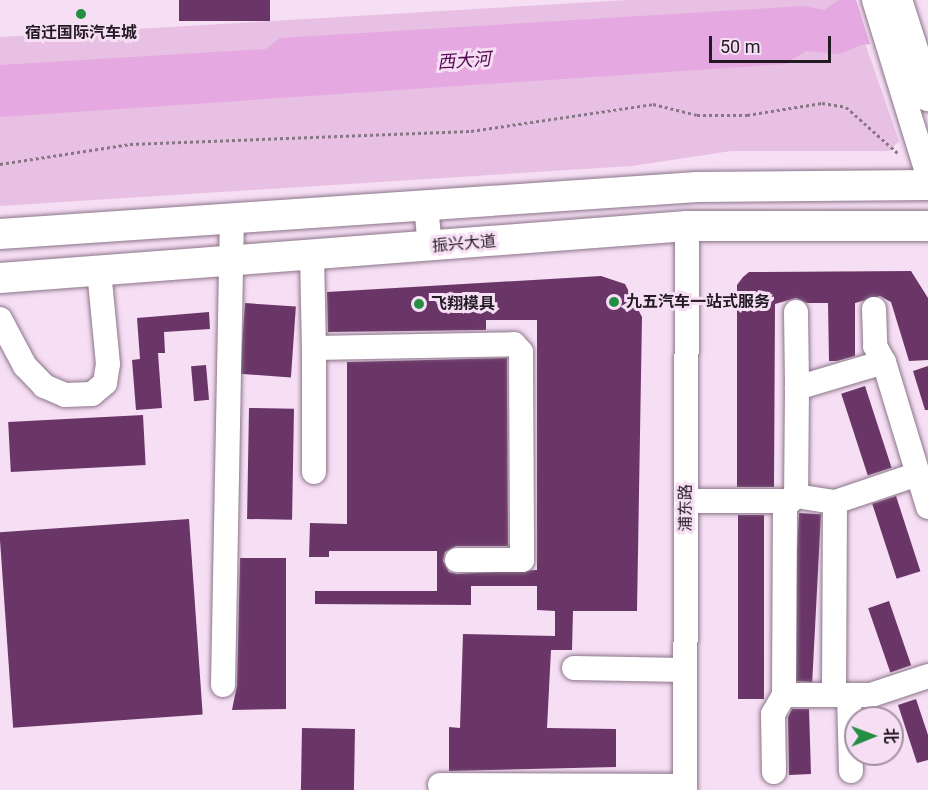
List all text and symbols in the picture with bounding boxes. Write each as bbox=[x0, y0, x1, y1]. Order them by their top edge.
marker: 宿迁国际汽车城 bbox=[74, 7, 88, 21]
place label: 宿迁国际汽车城 bbox=[25, 23, 137, 43]
scale bar bbox=[712, 24, 834, 62]
text: 50 m bbox=[720, 36, 760, 57]
water label: 西大河 bbox=[436, 48, 492, 74]
street label: 振兴大道 bbox=[431, 232, 497, 256]
place label: 九五汽车一站式服务 bbox=[626, 292, 770, 312]
place label: 飞翔模具 bbox=[431, 294, 495, 314]
marker: 九五汽车一站式服务 bbox=[607, 295, 621, 309]
marker: 飞翔模具 bbox=[412, 297, 426, 311]
street label: 浦东路 bbox=[676, 484, 696, 532]
north arrow bbox=[844, 706, 904, 766]
text: 北 bbox=[881, 728, 900, 744]

